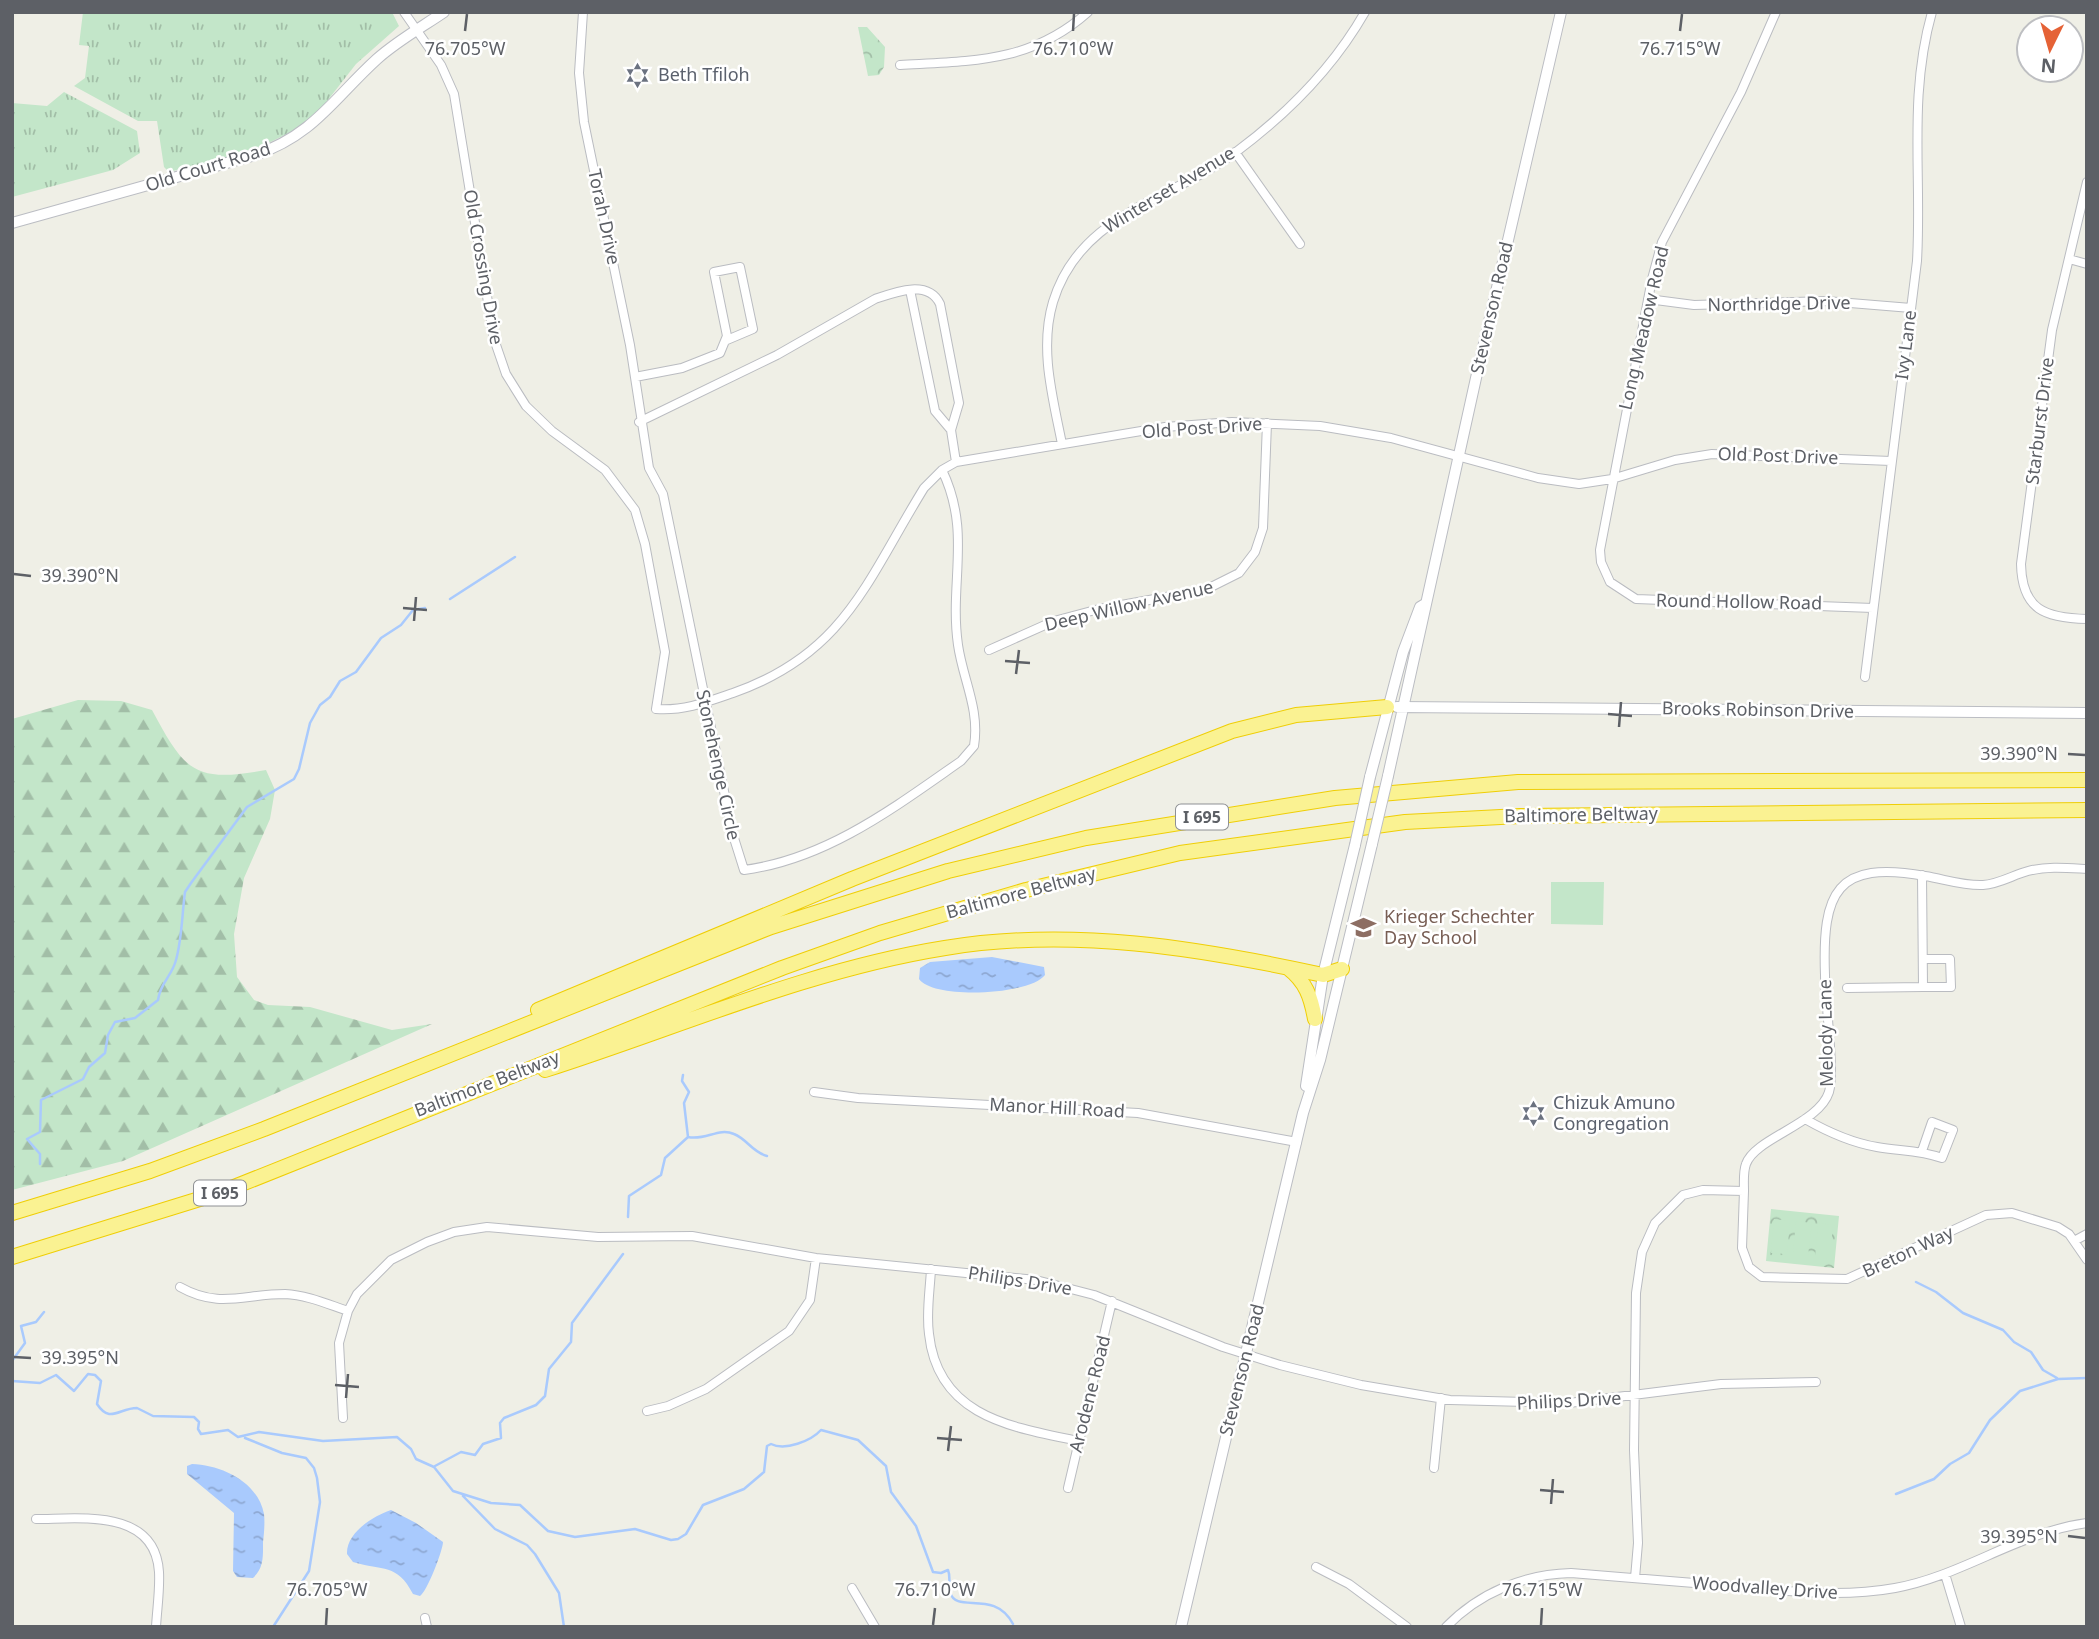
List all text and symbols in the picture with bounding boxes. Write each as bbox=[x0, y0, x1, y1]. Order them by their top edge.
north arrow bbox=[2015, 14, 2085, 84]
text: 76.705°W bbox=[425, 36, 506, 60]
text: 76.710°W bbox=[1033, 36, 1114, 60]
text: 76.715°W bbox=[1640, 36, 1721, 60]
text: N bbox=[2040, 52, 2057, 80]
synagogue icon: Beth Tfiloh bbox=[624, 61, 652, 89]
place label: Beth Tfiloh bbox=[658, 62, 750, 86]
street label: Old Court Road bbox=[142, 136, 273, 196]
street label: Winterset Avenue bbox=[1098, 140, 1239, 238]
street label: Torah Drive bbox=[583, 167, 627, 267]
street label: Old Crossing Drive bbox=[459, 187, 509, 346]
street label: Stevenson Road bbox=[1464, 239, 1518, 376]
street label: Long Meadow Road bbox=[1612, 243, 1674, 412]
street label: Northridge Drive bbox=[1707, 290, 1851, 316]
street label: Ivy Lane bbox=[1889, 309, 1921, 381]
street label: Starburst Drive bbox=[2019, 356, 2059, 486]
street label: Old Post Drive bbox=[1141, 411, 1263, 443]
street label: Old Post Drive bbox=[1717, 441, 1839, 469]
text: 39.390°N bbox=[41, 563, 119, 587]
street label: Deep Willow Avenue bbox=[1042, 574, 1215, 636]
street label: Round Hollow Road bbox=[1656, 588, 1822, 614]
street label: Stonehenge Circle bbox=[691, 687, 747, 842]
street label: Brooks Robinson Drive bbox=[1662, 695, 1854, 723]
text: 39.390°N bbox=[1980, 741, 2058, 765]
street label: Baltimore Beltway bbox=[1504, 801, 1659, 827]
road number: I 695 bbox=[1176, 804, 1228, 830]
street label: Baltimore Beltway bbox=[943, 860, 1099, 924]
place label: Krieger Schechter Day School bbox=[1384, 904, 1535, 949]
school or university icon: Krieger Schechter Day School bbox=[1350, 913, 1378, 941]
street label: Melody Lane bbox=[1812, 979, 1838, 1087]
street label: Baltimore Beltway bbox=[411, 1044, 563, 1122]
place label: Chizuk Amuno Congregation bbox=[1553, 1090, 1676, 1135]
street label: Manor Hill Road bbox=[989, 1091, 1125, 1123]
synagogue icon: Chizuk Amuno Congregation bbox=[1519, 1099, 1547, 1127]
road number: I 695 bbox=[194, 1180, 246, 1205]
street label: Breton Way bbox=[1858, 1219, 1958, 1283]
street label: Philips Drive bbox=[967, 1260, 1074, 1300]
street label: Stevenson Road bbox=[1213, 1301, 1269, 1438]
street label: Arodene Road bbox=[1063, 1333, 1115, 1455]
text: 39.395°N bbox=[41, 1345, 119, 1369]
street label: Philips Drive bbox=[1516, 1385, 1622, 1415]
text: 39.395°N bbox=[1980, 1524, 2058, 1548]
street label: Woodvalley Drive bbox=[1691, 1570, 1839, 1604]
text: 76.705°W bbox=[287, 1577, 368, 1601]
text: 76.710°W bbox=[895, 1577, 976, 1601]
text: 76.715°W bbox=[1502, 1577, 1583, 1601]

